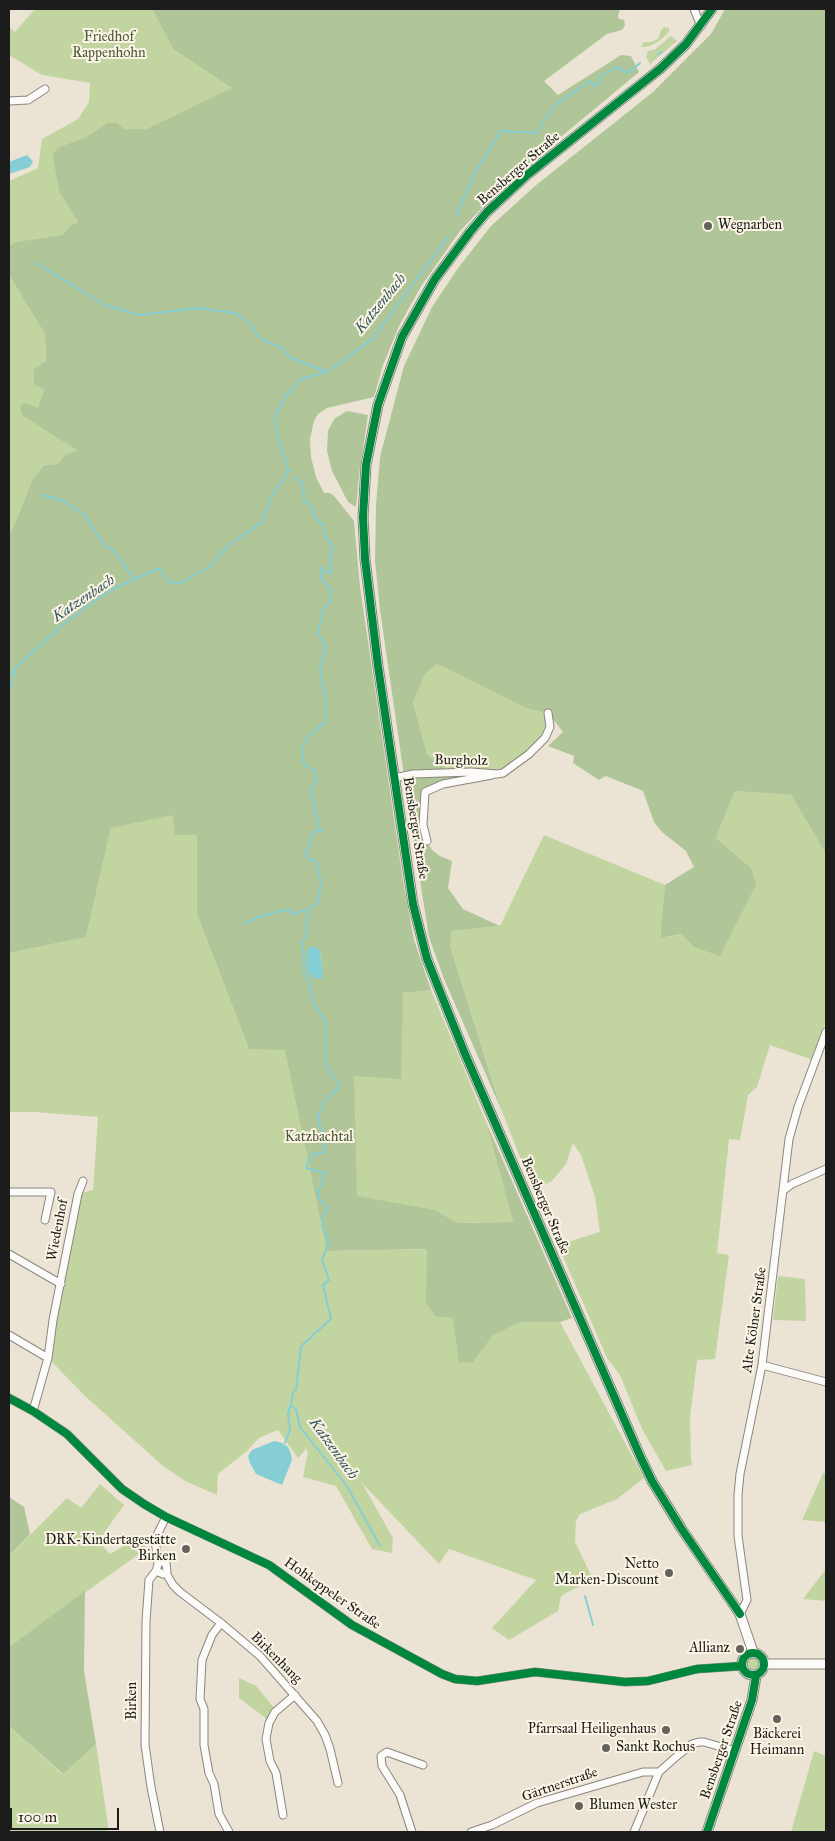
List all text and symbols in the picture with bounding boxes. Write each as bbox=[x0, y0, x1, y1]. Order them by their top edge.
park label: Friedhof Rappenhohn bbox=[72, 30, 146, 62]
street label: Bensberger Straße bbox=[474, 129, 564, 209]
place label: Wegnarben bbox=[718, 218, 782, 234]
marker: Wegnarben bbox=[702, 220, 714, 232]
water label: Katzenbach bbox=[352, 271, 410, 337]
water label: Katzenbach bbox=[49, 572, 119, 626]
street label: Burgholz bbox=[434, 752, 488, 770]
street label: Bensberger Straße bbox=[399, 776, 431, 880]
park label: Katzbachtal bbox=[285, 1130, 353, 1146]
street label: Bensberger Straße bbox=[517, 1155, 573, 1257]
street label: Wiedenhof bbox=[44, 1198, 72, 1262]
street label: Alte Kölner Straße bbox=[739, 1266, 771, 1374]
water label: Katzenbach bbox=[305, 1415, 361, 1483]
place label: DRK-Kindertagestätte Birken bbox=[45, 1533, 176, 1565]
marker: DRK-Kindertagestätte Birken bbox=[180, 1543, 192, 1555]
street label: Hohkeppeler Straße bbox=[281, 1554, 383, 1634]
place label: Netto Marken-Discount bbox=[555, 1557, 659, 1590]
marker: Netto Marken-Discount bbox=[663, 1567, 675, 1579]
street label: Birkenhang bbox=[247, 1629, 305, 1687]
place label: Allianz bbox=[689, 1641, 730, 1657]
marker: Allianz bbox=[734, 1643, 746, 1655]
street label: Birken bbox=[125, 1682, 141, 1720]
street label: Bensberger Straße bbox=[697, 1698, 747, 1802]
marker: Bäckerei Heimann bbox=[771, 1713, 783, 1725]
place label: Pfarrsaal Heiligenhaus bbox=[528, 1722, 656, 1738]
marker: Pfarrsaal Heiligenhaus bbox=[660, 1724, 672, 1736]
place label: Bäckerei Heimann bbox=[750, 1727, 804, 1760]
place label: Sankt Rochus bbox=[616, 1740, 695, 1756]
marker: Sankt Rochus bbox=[600, 1742, 612, 1754]
street label: Gärtnerstraße bbox=[520, 1764, 600, 1806]
scale bar bbox=[12, 1798, 121, 1830]
place label: Blumen Wester bbox=[589, 1798, 677, 1814]
marker: Blumen Wester bbox=[573, 1800, 585, 1812]
text: 100 m bbox=[18, 1808, 57, 1826]

